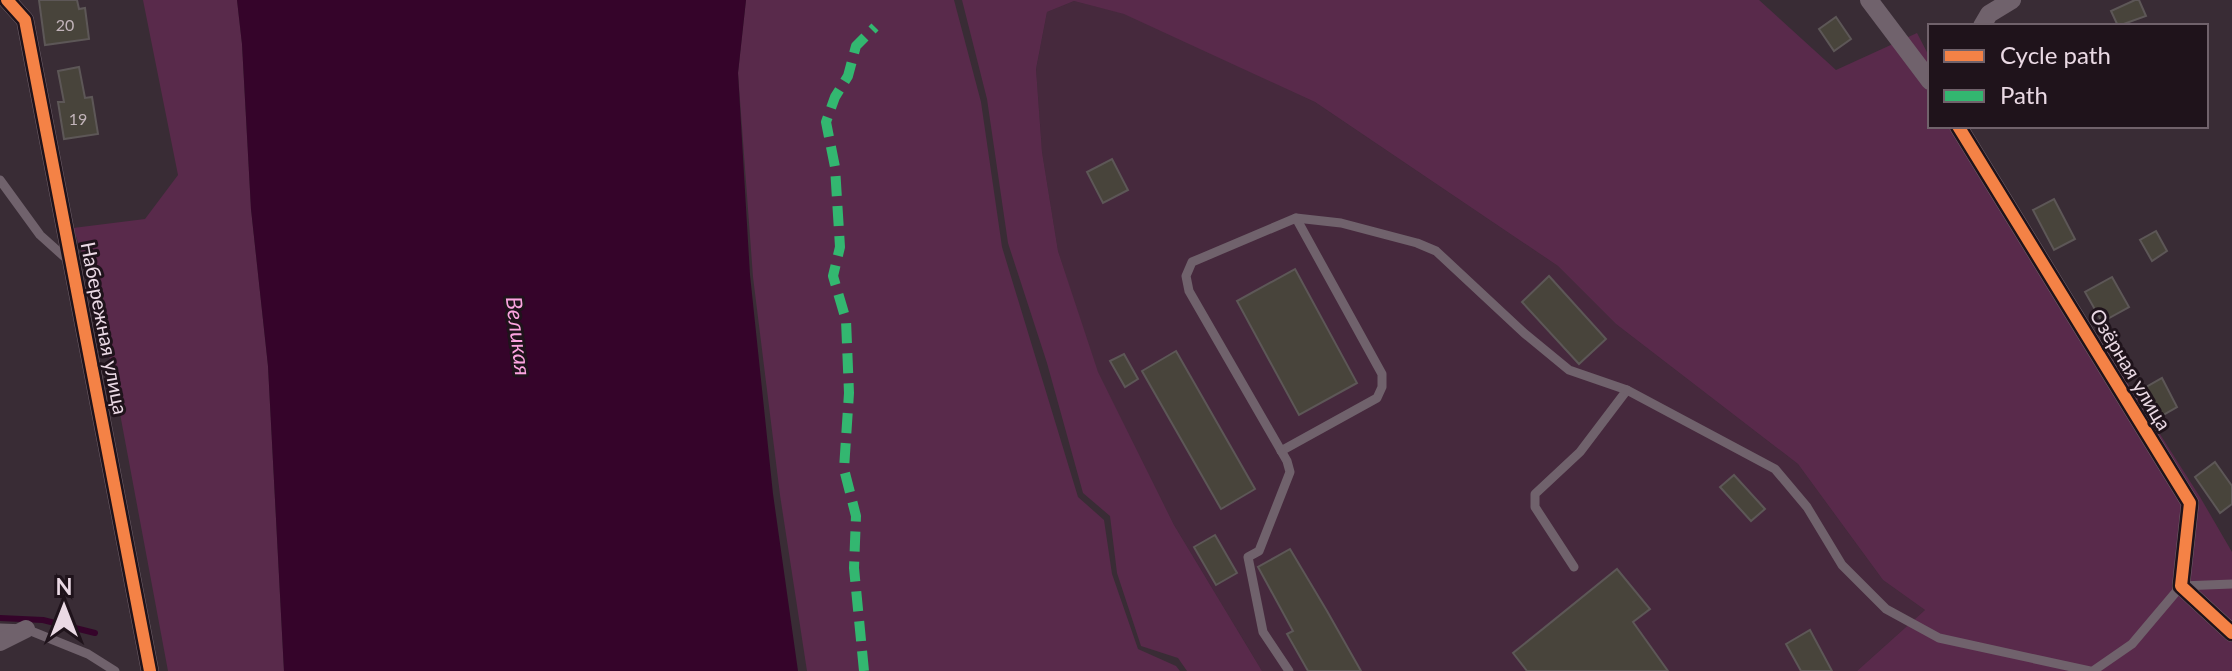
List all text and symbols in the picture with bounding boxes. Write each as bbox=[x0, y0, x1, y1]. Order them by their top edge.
house number: 20 bbox=[56, 15, 74, 34]
legend bbox=[1928, 24, 2208, 128]
text: Cycle path bbox=[2000, 40, 2111, 69]
text: Path bbox=[2000, 80, 2048, 109]
house number: 19 bbox=[69, 109, 87, 128]
street label: Набережная улица bbox=[76, 240, 134, 416]
water label: Великая bbox=[501, 295, 537, 377]
street label: Озёрная улица bbox=[2085, 304, 2177, 434]
north arrow bbox=[24, 567, 104, 647]
text: N bbox=[56, 573, 72, 600]

